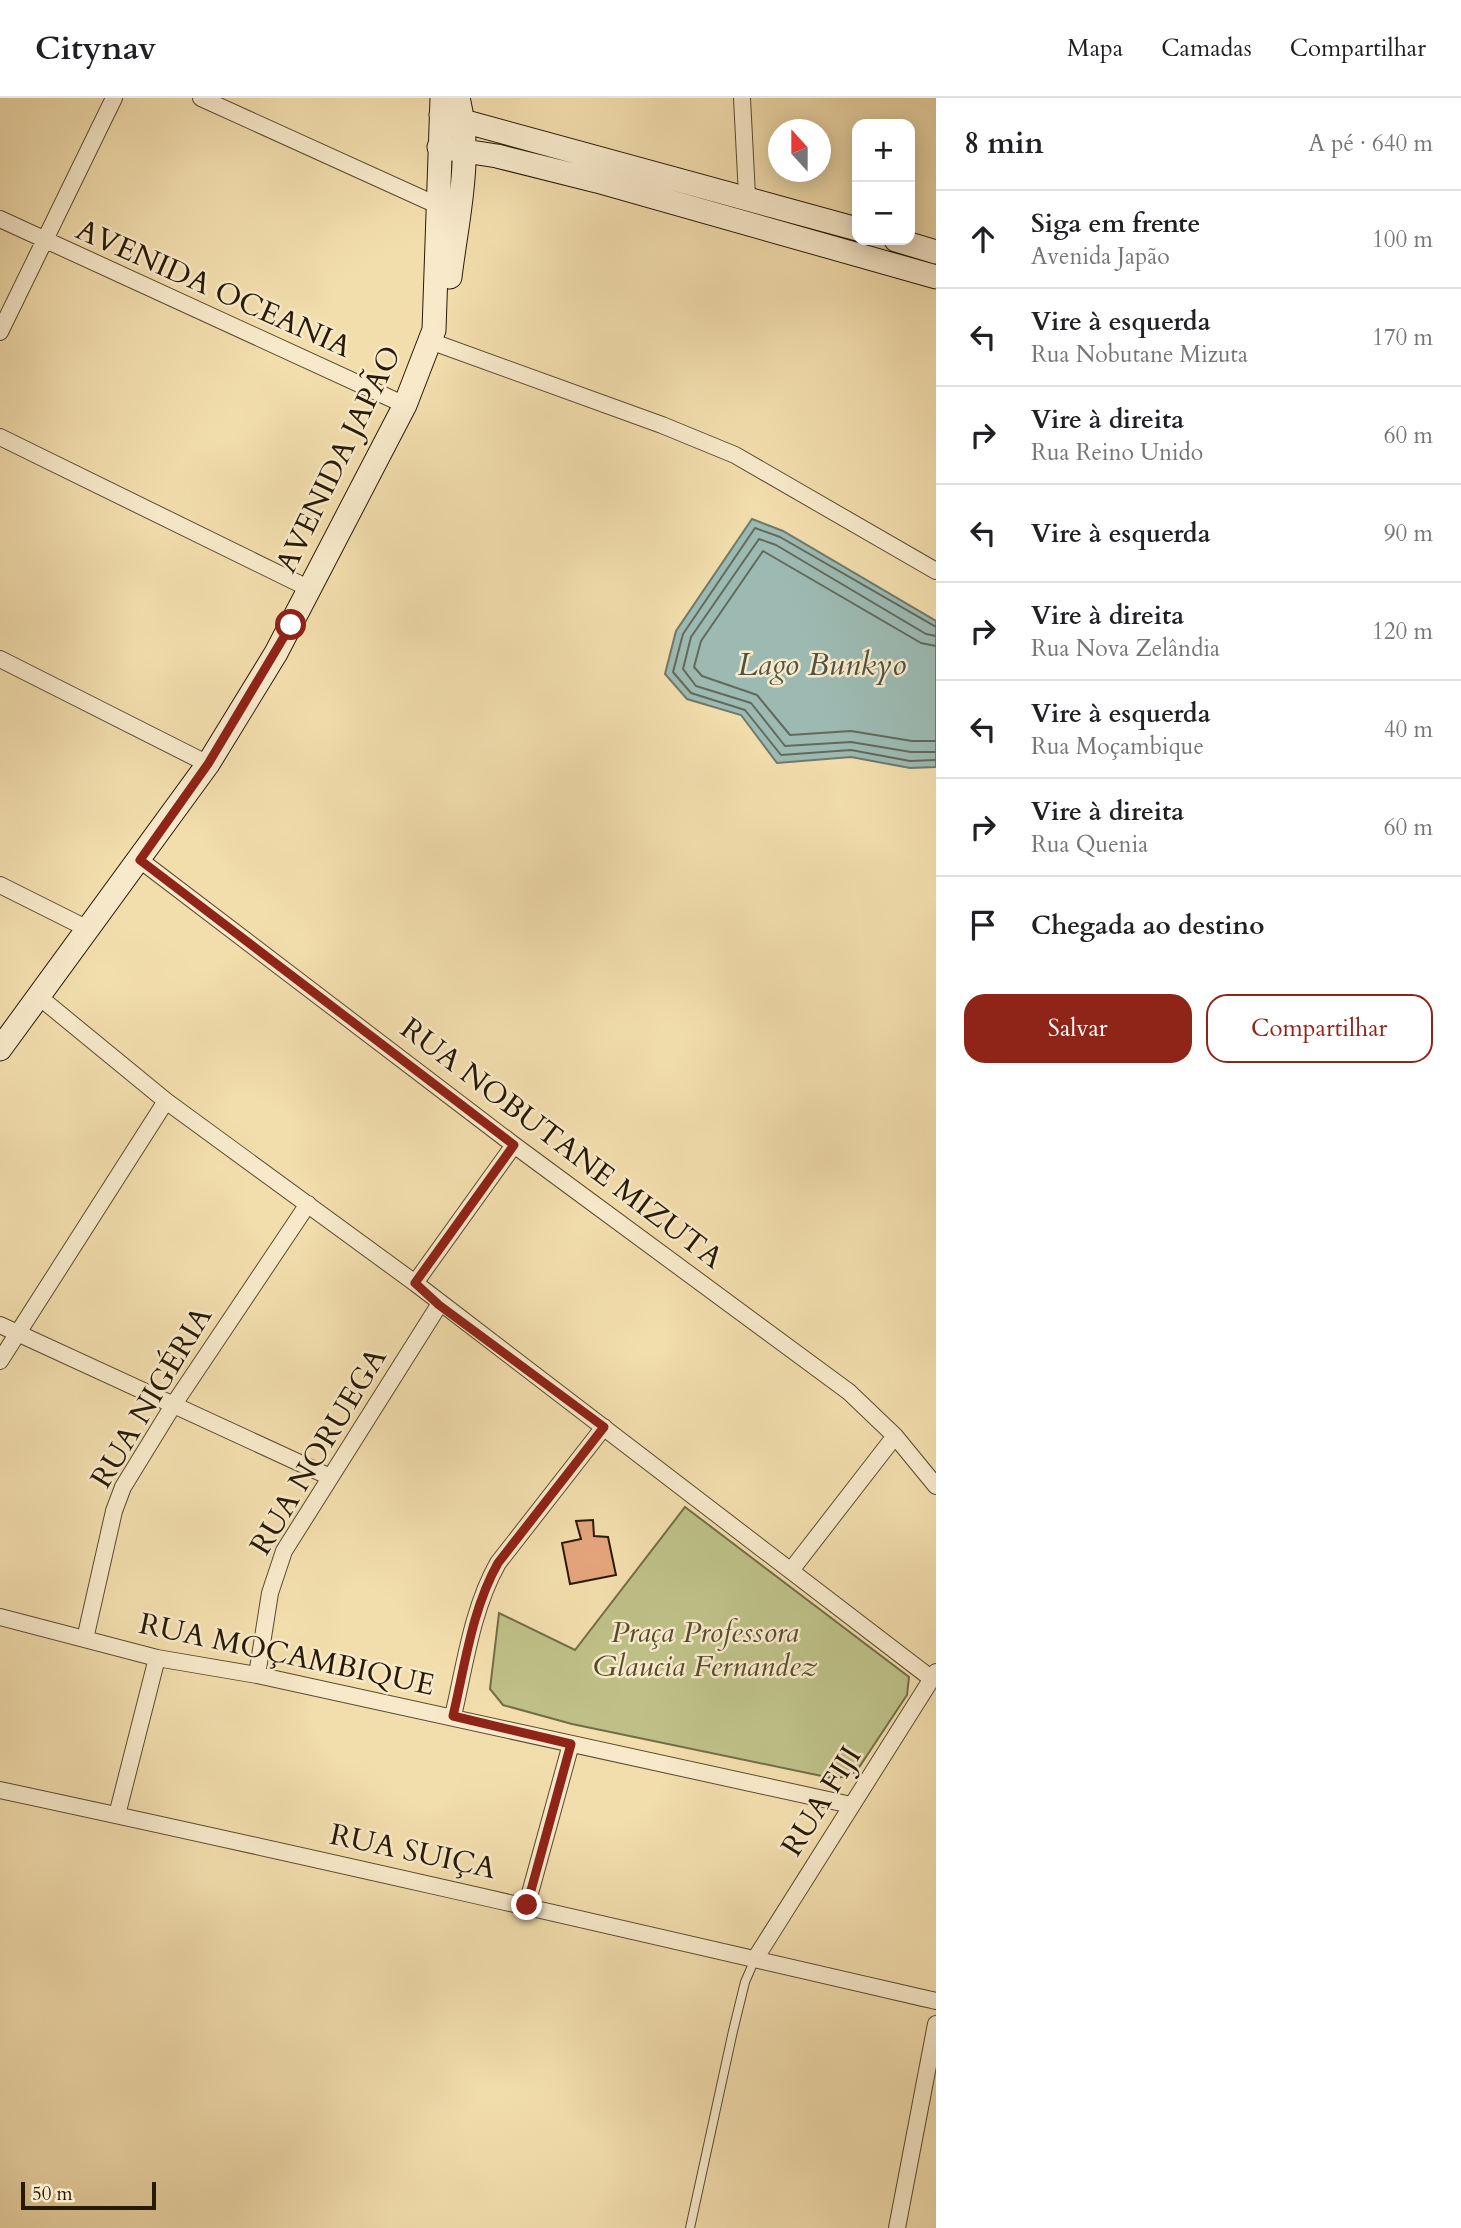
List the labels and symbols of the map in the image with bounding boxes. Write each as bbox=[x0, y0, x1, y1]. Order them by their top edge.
north arrow bbox=[768, 119, 831, 182]
street label: AVENIDA OCEANIA bbox=[70, 209, 359, 368]
street label: AVENIDA JAPÃO bbox=[266, 339, 411, 580]
route start bbox=[275, 609, 306, 640]
water label: Lago Bunkyo bbox=[738, 643, 907, 687]
street label: RUA NOBUTANE MIZUTA bbox=[392, 1008, 732, 1279]
street label: RUA NIGÉRIA bbox=[81, 1298, 222, 1496]
street label: RUA NORUEGA bbox=[240, 1339, 397, 1563]
street label: RUA MOÇAMBIQUE bbox=[135, 1603, 438, 1706]
park label: Praça Professora Glaucia Fernandez bbox=[593, 1612, 818, 1687]
street label: RUA FIJI bbox=[772, 1738, 871, 1864]
street label: RUA SUIÇA bbox=[326, 1814, 500, 1889]
route end bbox=[511, 1889, 542, 1920]
scale bar bbox=[21, 2179, 156, 2211]

